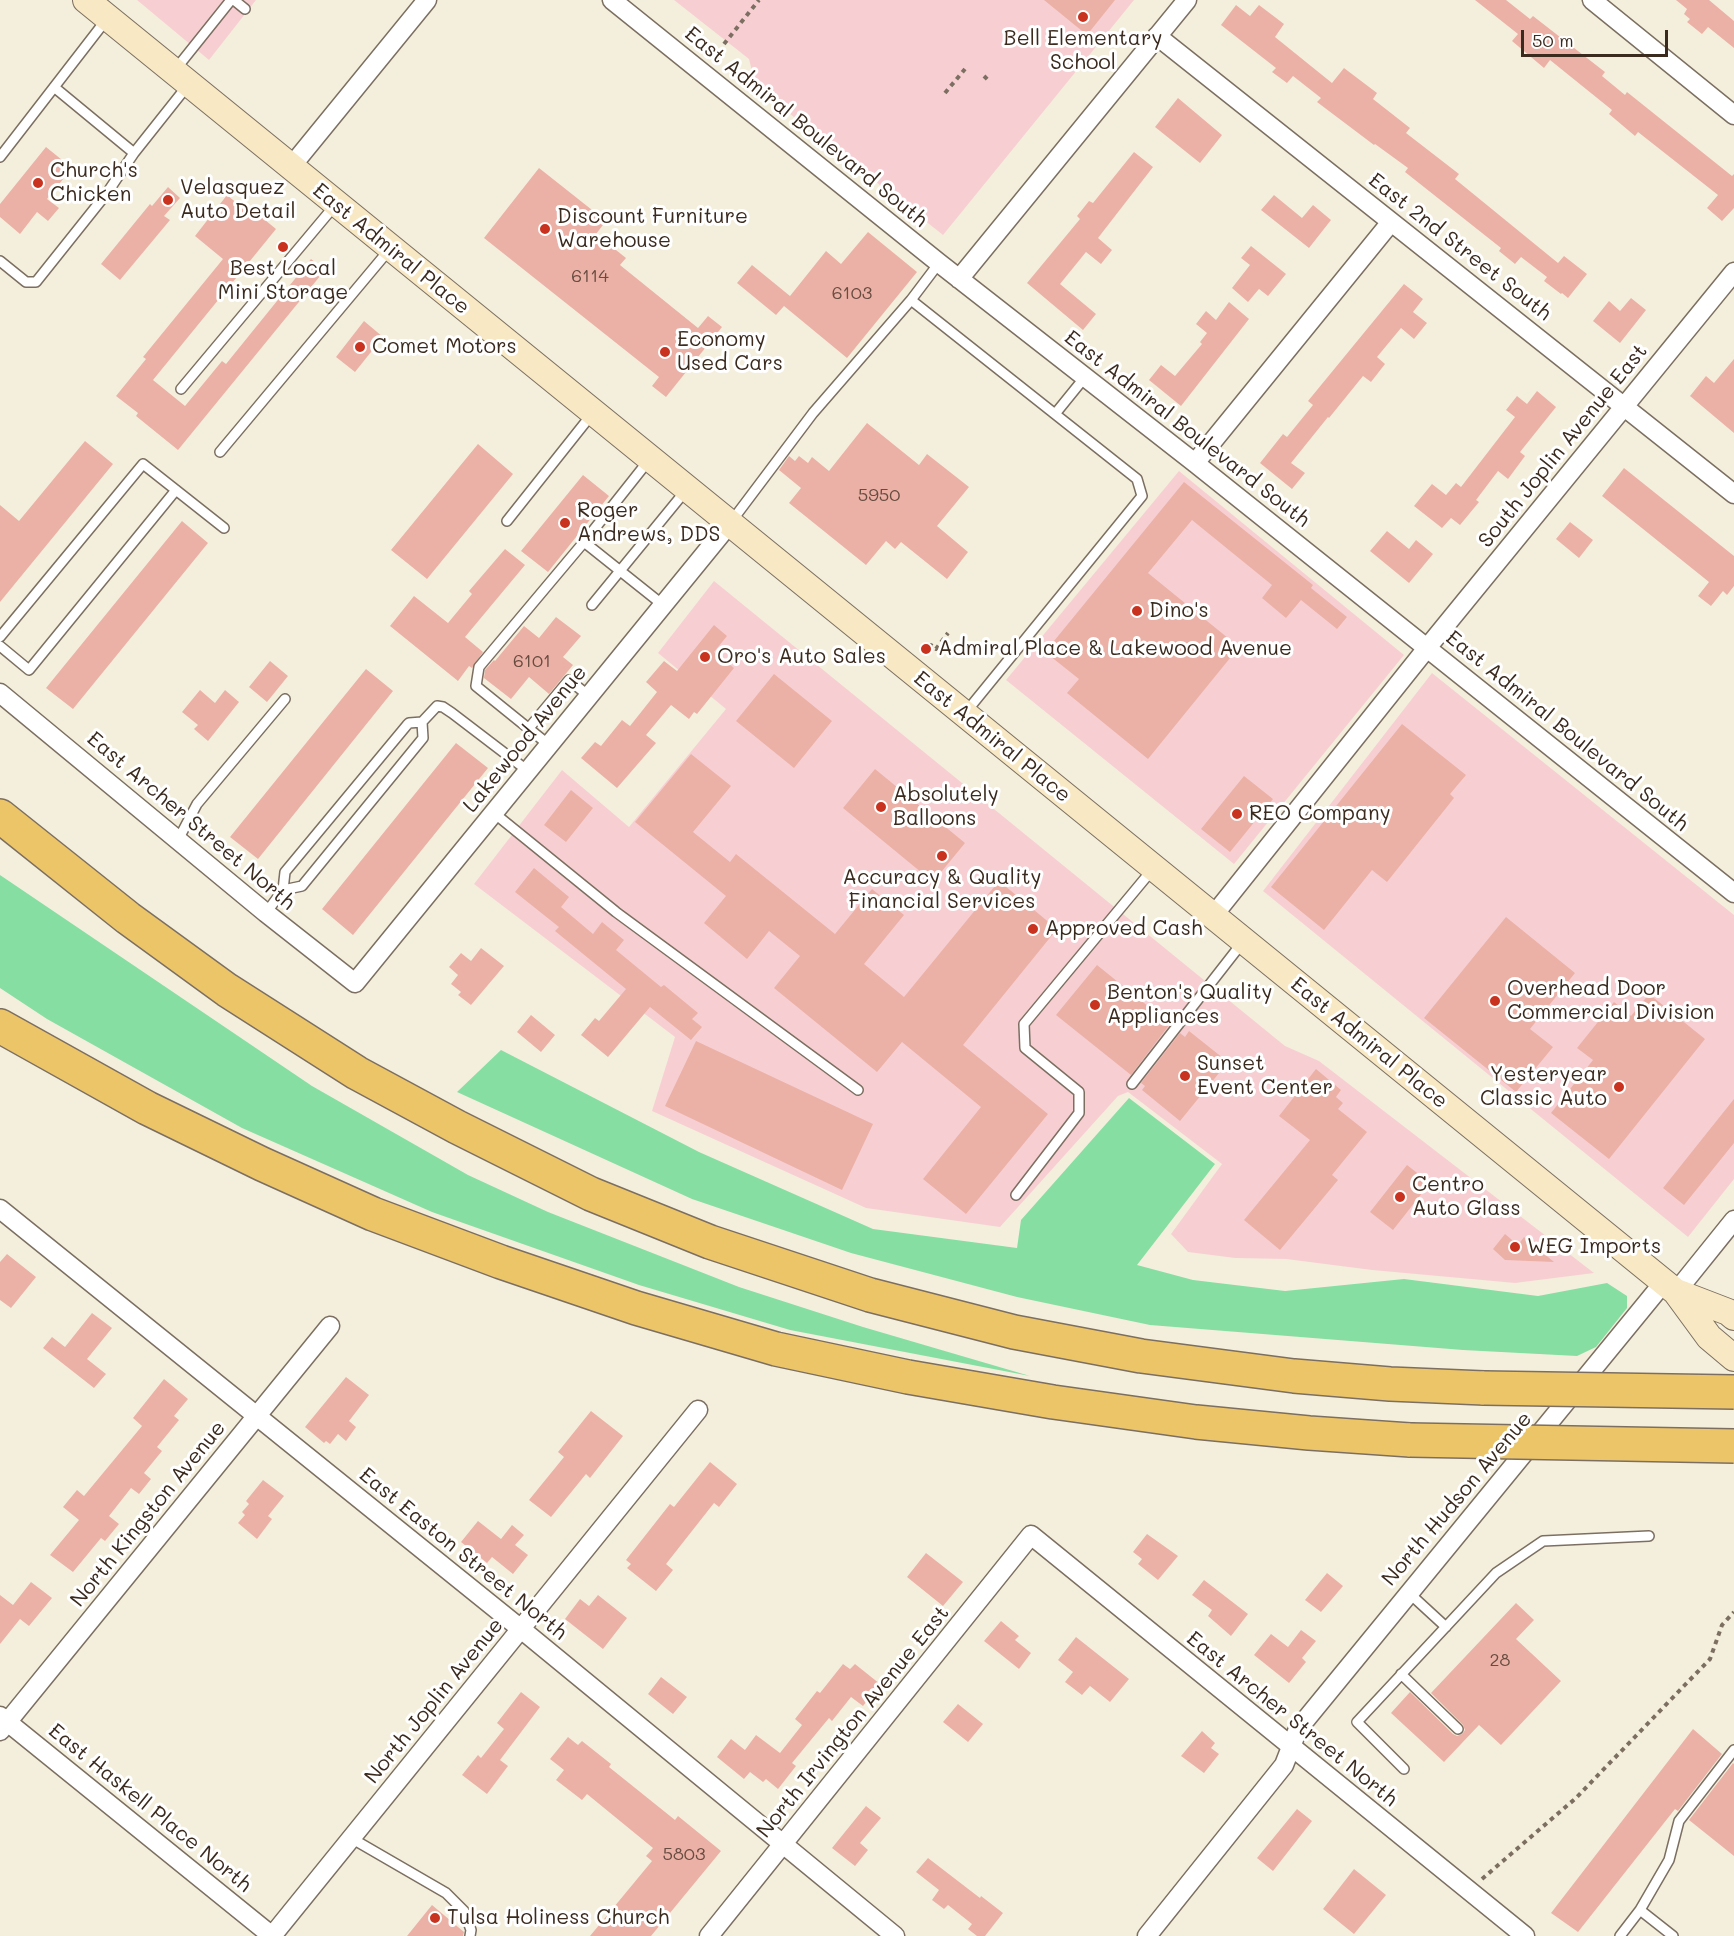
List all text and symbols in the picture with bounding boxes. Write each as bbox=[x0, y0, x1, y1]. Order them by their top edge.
marker: Bell Elementary School bbox=[1076, 10, 1090, 24]
scale bar bbox=[1524, 18, 1671, 56]
street label: East Admiral Boulevard South bbox=[680, 21, 932, 233]
place label: Bell Elementary School bbox=[1004, 26, 1162, 76]
text: 50 m bbox=[1532, 28, 1574, 52]
place label: Church's Chicken bbox=[50, 158, 138, 208]
street label: East 2nd Street South bbox=[1364, 168, 1556, 326]
place label: Velasquez Auto Detail bbox=[180, 175, 296, 225]
marker: Church's Chicken bbox=[31, 176, 45, 190]
street label: East Admiral Place bbox=[308, 178, 474, 320]
marker: Velasquez Auto Detail bbox=[161, 193, 175, 207]
place label: Discount Furniture Warehouse bbox=[557, 204, 748, 254]
marker: Discount Furniture Warehouse bbox=[538, 222, 552, 236]
marker: Best Local Mini Storage bbox=[276, 240, 290, 254]
place label: Best Local Mini Storage bbox=[218, 256, 348, 306]
house number: 6114 bbox=[571, 265, 609, 287]
house number: 6103 bbox=[832, 282, 872, 304]
street label: East Admiral Boulevard South bbox=[1059, 325, 1315, 533]
place label: Economy Used Cars bbox=[677, 327, 783, 377]
place label: Comet Motors bbox=[372, 334, 517, 360]
street label: South Joplin Avenue East bbox=[1473, 339, 1653, 553]
marker: Comet Motors bbox=[353, 340, 367, 354]
marker: Economy Used Cars bbox=[658, 345, 672, 359]
house number: 5950 bbox=[858, 484, 900, 506]
place label: Roger Andrews, DDS bbox=[577, 498, 720, 548]
marker: Roger Andrews, DDS bbox=[558, 516, 572, 530]
place label: Dino's bbox=[1149, 598, 1209, 624]
marker: Dino's bbox=[1130, 604, 1144, 618]
street label: East Admiral Boulevard South bbox=[1441, 625, 1693, 837]
place label: Admiral Place & Lakewood Avenue bbox=[938, 636, 1292, 662]
marker: Admiral Place & Lakewood Avenue bbox=[919, 642, 933, 656]
place label: Oro's Auto Sales bbox=[717, 644, 886, 670]
house number: 6101 bbox=[513, 650, 551, 672]
marker: Oro's Auto Sales bbox=[698, 650, 712, 664]
street label: Lakewood Avenue bbox=[458, 660, 592, 818]
street label: East Admiral Place bbox=[909, 666, 1075, 808]
street label: East Archer Street North bbox=[82, 727, 300, 915]
place label: Absolutely Balloons bbox=[893, 782, 999, 832]
marker: Absolutely Balloons bbox=[874, 800, 888, 814]
place label: REO Company bbox=[1249, 801, 1391, 827]
marker: REO Company bbox=[1230, 807, 1244, 821]
marker: Accuracy & Quality Financial Services bbox=[935, 849, 949, 863]
place label: Accuracy & Quality Financial Services bbox=[842, 865, 1042, 915]
place label: Approved Cash bbox=[1045, 916, 1203, 942]
marker: Approved Cash bbox=[1026, 922, 1040, 936]
street label: East Admiral Place bbox=[1286, 972, 1452, 1114]
place label: Overhead Door Commercial Division bbox=[1507, 976, 1714, 1026]
place label: Benton's Quality Appliances bbox=[1107, 980, 1272, 1030]
marker: Overhead Door Commercial Division bbox=[1488, 994, 1502, 1008]
marker: Benton's Quality Appliances bbox=[1088, 998, 1102, 1012]
place label: Sunset Event Center bbox=[1197, 1051, 1333, 1101]
place label: Yesteryear Classic Auto bbox=[1480, 1062, 1607, 1112]
marker: Sunset Event Center bbox=[1178, 1069, 1192, 1083]
marker: Yesteryear Classic Auto bbox=[1612, 1080, 1626, 1094]
place label: Centro Auto Glass bbox=[1412, 1172, 1521, 1222]
marker: Centro Auto Glass bbox=[1393, 1190, 1407, 1204]
place label: WEG Imports bbox=[1527, 1234, 1661, 1260]
marker: WEG Imports bbox=[1508, 1240, 1522, 1254]
street label: North Hudson Avenue bbox=[1377, 1407, 1537, 1591]
street label: North Kingston Avenue bbox=[65, 1416, 231, 1612]
street label: East Easton Street North bbox=[354, 1462, 572, 1646]
street label: North Irvington Avenue East bbox=[752, 1601, 954, 1843]
street label: North Joplin Avenue bbox=[359, 1613, 509, 1789]
street label: East Archer Street North bbox=[1182, 1626, 1402, 1812]
house number: 28 bbox=[1490, 1649, 1510, 1671]
street label: East Haskell Place North bbox=[43, 1718, 257, 1898]
house number: 5803 bbox=[662, 1843, 706, 1865]
place label: Tulsa Holiness Church bbox=[447, 1905, 669, 1931]
marker: Tulsa Holiness Church bbox=[428, 1911, 442, 1925]

